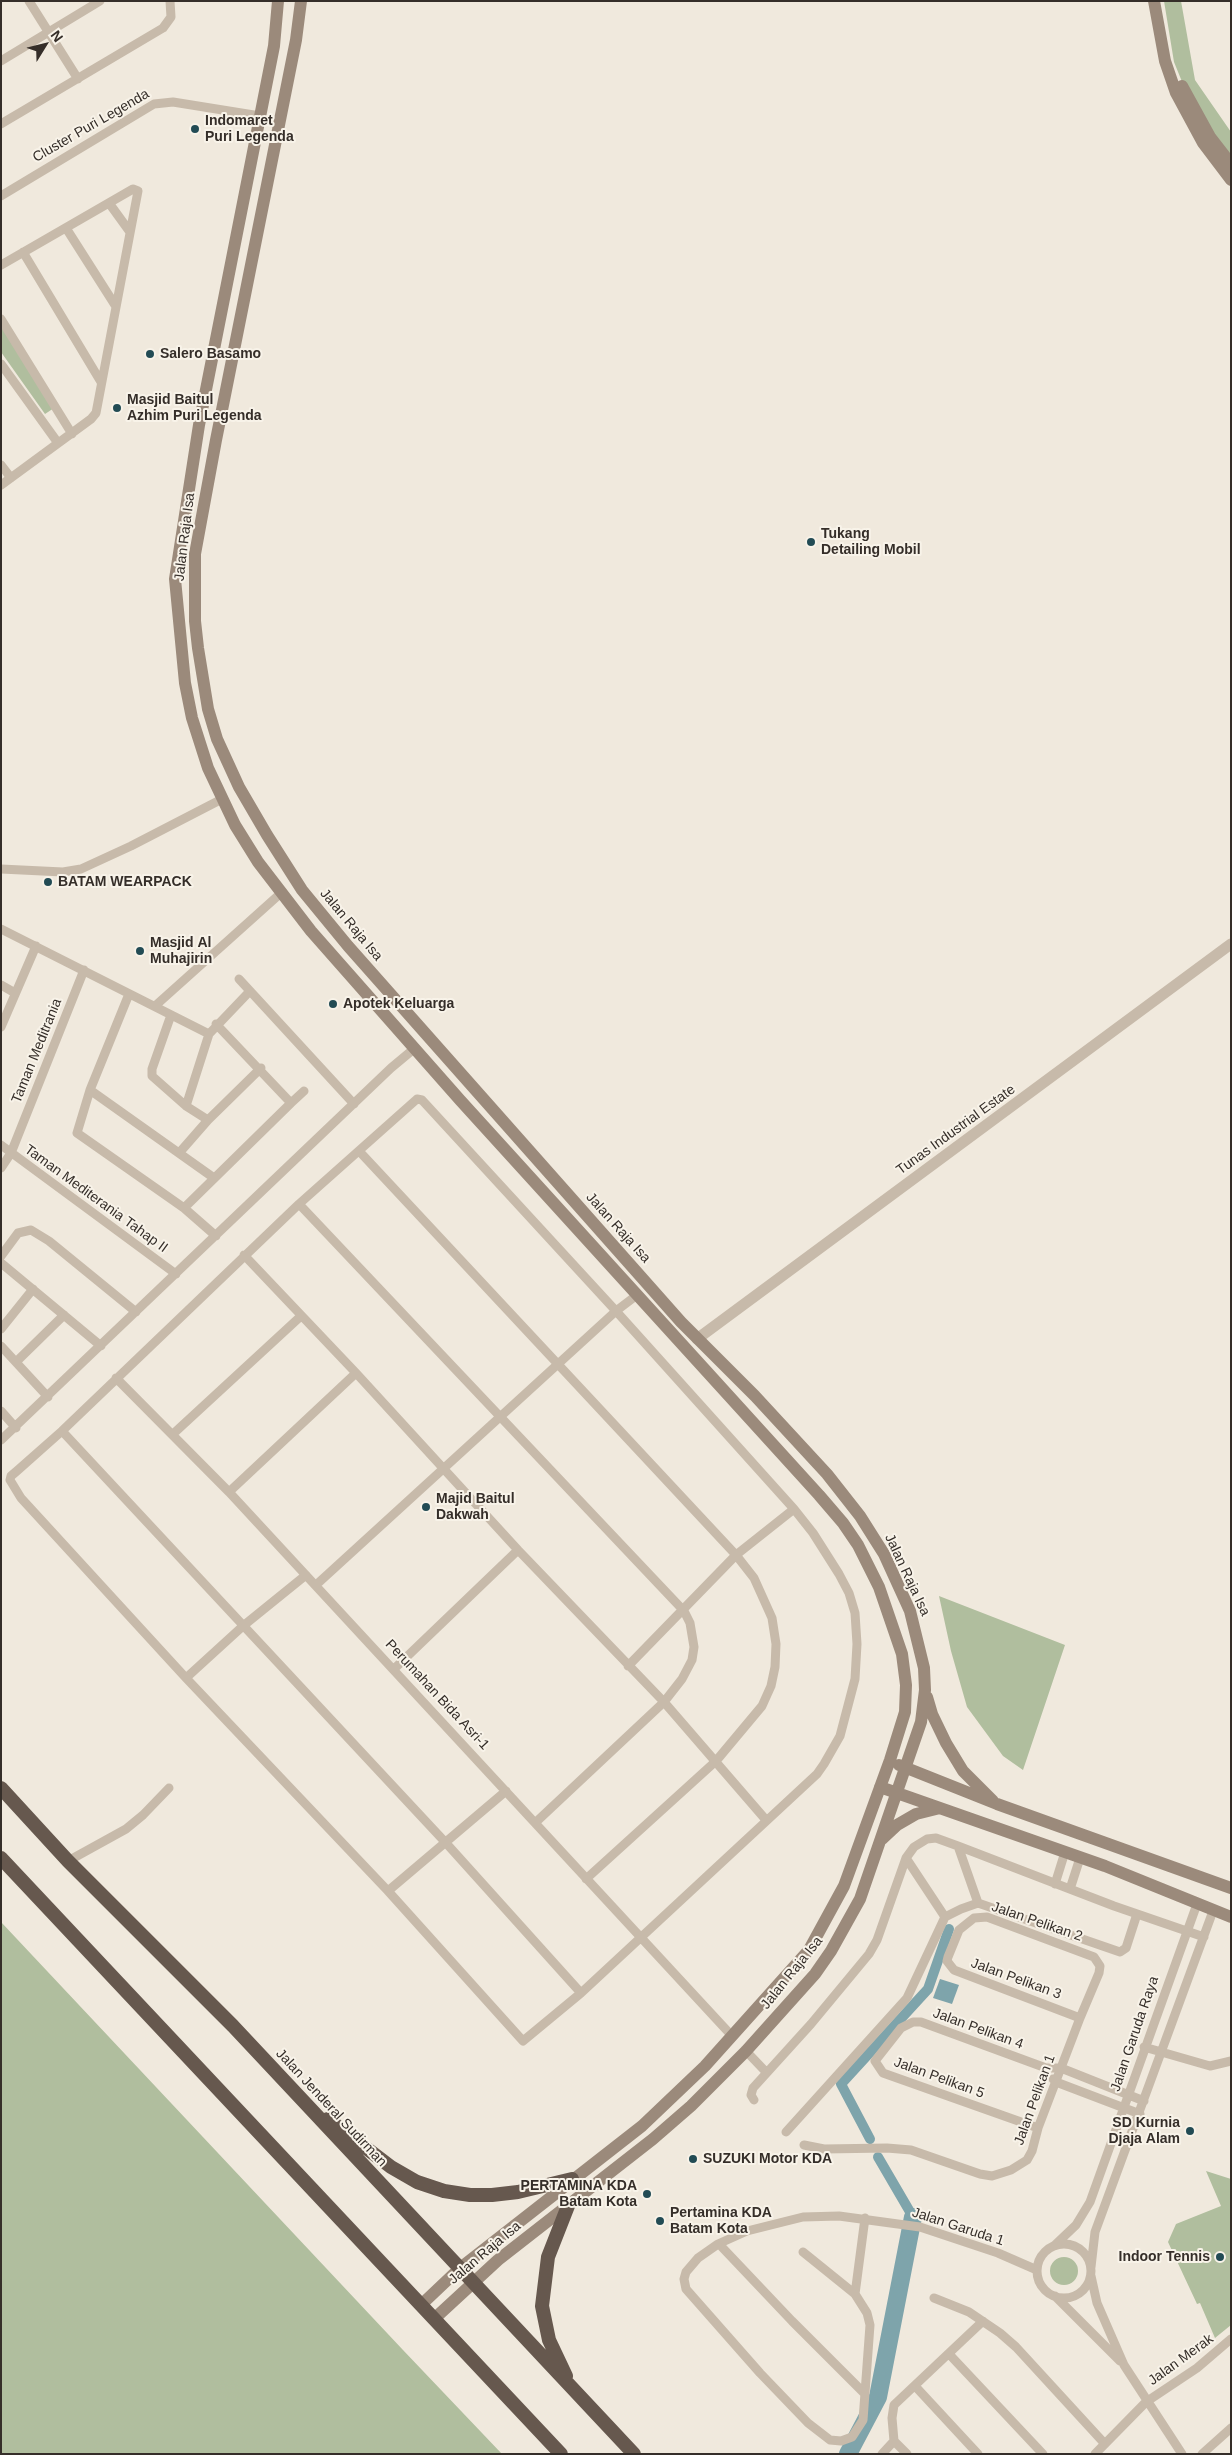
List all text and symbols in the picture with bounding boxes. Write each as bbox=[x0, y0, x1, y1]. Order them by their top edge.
north arrow bbox=[20, 20, 70, 70]
text: N bbox=[48, 27, 67, 45]
street label: Cluster Puri Legenda bbox=[30, 86, 152, 166]
place label: Indomaret Puri Legenda bbox=[205, 113, 294, 146]
marker: Indomaret Puri Legenda bbox=[189, 123, 201, 135]
place label: Salero Basamo bbox=[160, 346, 261, 362]
marker: Salero Basamo bbox=[144, 348, 156, 360]
place label: Masjid Baitul Azhim Puri Legenda bbox=[127, 392, 262, 424]
marker: Masjid Baitul Azhim Puri Legenda bbox=[111, 402, 123, 414]
street label: Jalan Raja Isa bbox=[171, 492, 199, 582]
place label: Tukang Detailing Mobil bbox=[821, 526, 921, 558]
marker: Tukang Detailing Mobil bbox=[805, 536, 817, 548]
place label: BATAM WEARPACK bbox=[58, 874, 192, 890]
marker: BATAM WEARPACK bbox=[42, 876, 54, 888]
street label: Jalan Raja Isa bbox=[316, 886, 386, 964]
place label: Masjid Al Muhajirin bbox=[150, 935, 212, 968]
marker: Masjid Al Muhajirin bbox=[134, 945, 146, 957]
street label: Taman Meditrania bbox=[8, 996, 66, 1106]
place label: Apotek Keluarga bbox=[343, 996, 454, 1012]
marker: Apotek Keluarga bbox=[327, 998, 339, 1010]
street label: Tunas Industrial Estate bbox=[893, 1081, 1019, 1179]
street label: Taman Mediterania Tahap II bbox=[21, 1141, 171, 1257]
street label: Jalan Raja Isa bbox=[582, 1189, 654, 1267]
place label: Majid Baitul Dakwah bbox=[436, 1491, 515, 1524]
marker: Majid Baitul Dakwah bbox=[420, 1501, 432, 1513]
street label: Jalan Raja Isa bbox=[881, 1531, 933, 1619]
street label: Perumahan Bida Asri-1 bbox=[382, 1636, 492, 1754]
street label: Jalan Pelikan 2 bbox=[989, 1899, 1085, 1945]
street label: Jalan Raja Isa bbox=[758, 1933, 826, 2013]
street label: Jalan Pelikan 3 bbox=[969, 1955, 1063, 2003]
street label: Jalan Garuda Raya bbox=[1107, 1974, 1163, 2094]
street label: Jalan Pelikan 4 bbox=[931, 2005, 1025, 2053]
street label: Jalan Jenderal Sudirman bbox=[272, 2046, 390, 2170]
street label: Jalan Pelikan 1 bbox=[1011, 2053, 1059, 2147]
street label: Jalan Pelikan 5 bbox=[892, 2054, 986, 2102]
place label: SD Kurnia Djaja Alam bbox=[1108, 2115, 1180, 2148]
marker: SD Kurnia Djaja Alam bbox=[1184, 2125, 1196, 2137]
place label: SUZUKI Motor KDA bbox=[703, 2151, 832, 2167]
marker: SUZUKI Motor KDA bbox=[687, 2153, 699, 2165]
place label: PERTAMINA KDA Batam Kota bbox=[521, 2178, 637, 2210]
marker: PERTAMINA KDA Batam Kota bbox=[641, 2188, 653, 2200]
street label: Jalan Garuda 1 bbox=[910, 2204, 1006, 2250]
place label: Pertamina KDA Batam Kota bbox=[670, 2205, 772, 2238]
marker: Pertamina KDA Batam Kota bbox=[654, 2215, 666, 2227]
street label: Jalan Raja Isa bbox=[446, 2218, 524, 2288]
place label: Indoor Tennis bbox=[1118, 2249, 1210, 2265]
marker: Indoor Tennis bbox=[1214, 2251, 1226, 2263]
street label: Jalan Merak bbox=[1145, 2331, 1217, 2389]

